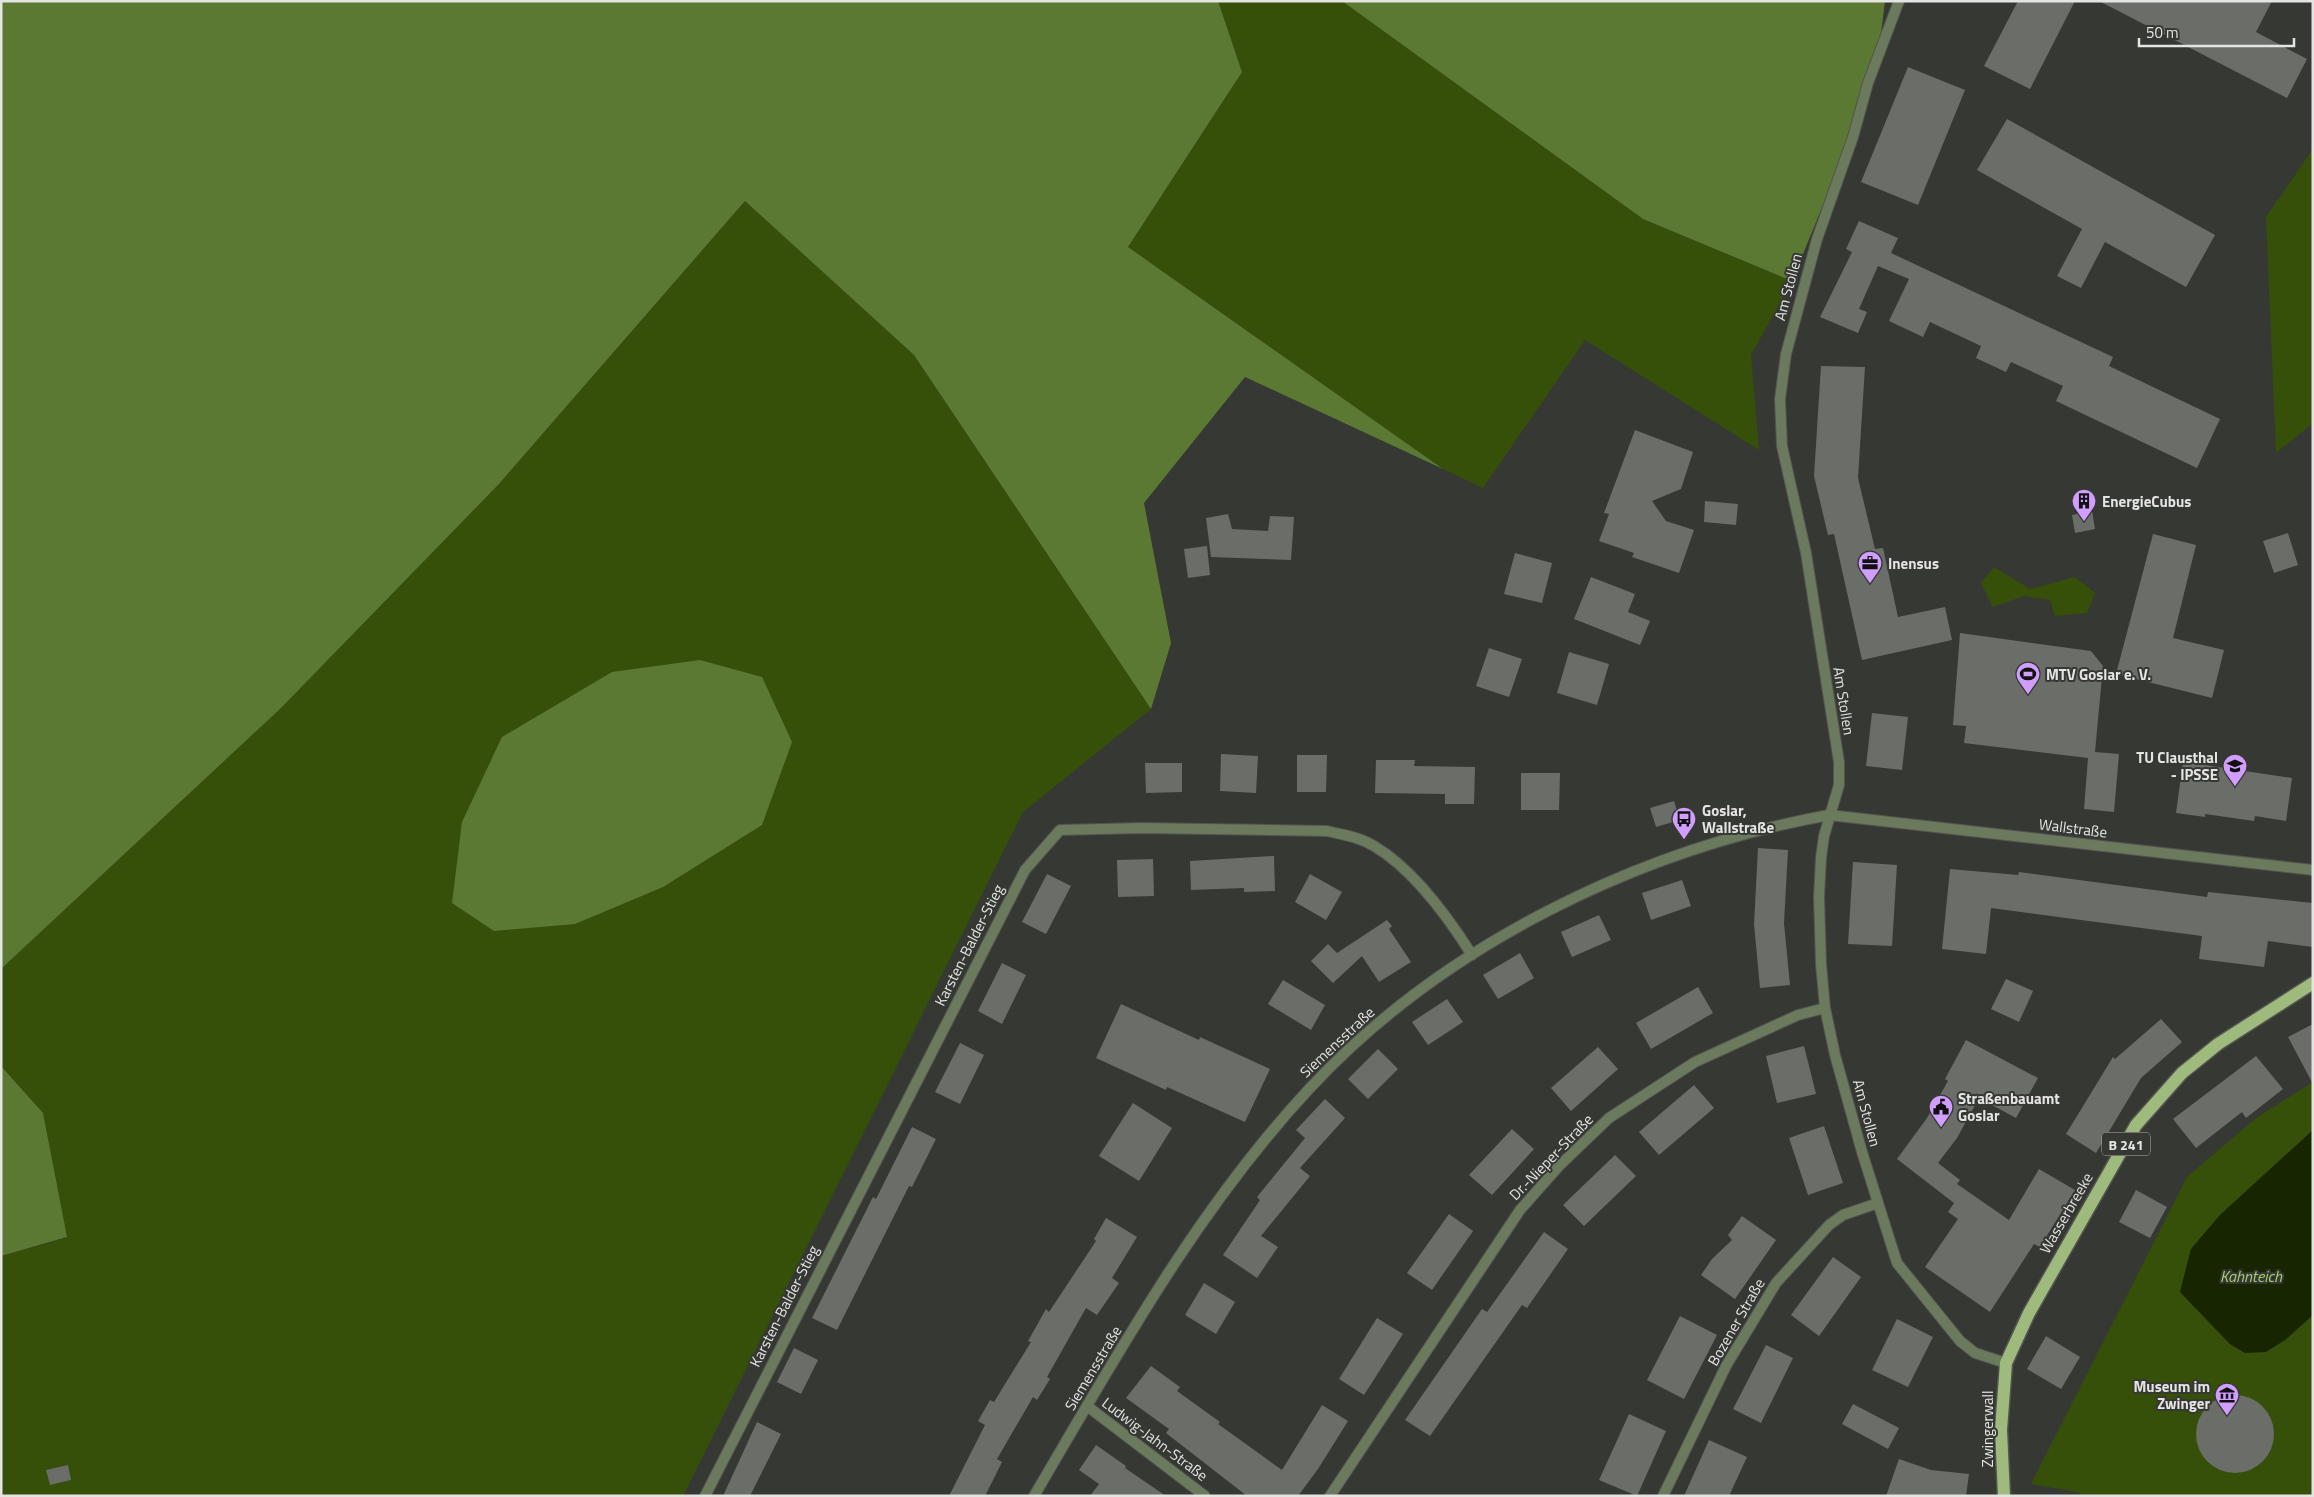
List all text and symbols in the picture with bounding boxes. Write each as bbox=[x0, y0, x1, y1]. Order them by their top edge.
scale bar bbox=[2139, 15, 2294, 47]
text: 50 m bbox=[2146, 21, 2179, 44]
street label: Am Stollen bbox=[1768, 251, 1808, 323]
building icon: EnergieCubus bbox=[2071, 488, 2097, 522]
place label: EnergieCubus bbox=[2102, 490, 2191, 513]
office icon: Inensus bbox=[1857, 550, 1883, 584]
place label: Inensus bbox=[1888, 552, 1939, 575]
sports icon: MTV Goslar e. V. bbox=[2015, 661, 2041, 695]
place label: MTV Goslar e. V. bbox=[2046, 663, 2151, 686]
street label: Am Stollen bbox=[1827, 665, 1861, 737]
place label: TU Clausthal - IPSSE bbox=[2136, 746, 2218, 786]
school or university icon: TU Clausthal - IPSSE bbox=[2222, 753, 2248, 787]
place label: Goslar, Wallstraße bbox=[1702, 799, 1774, 839]
bus stop icon: Goslar, Wallstraße bbox=[1671, 806, 1697, 840]
street label: Wallstraße bbox=[2038, 812, 2108, 844]
street label: Karsten-Balder-Stieg bbox=[928, 880, 1010, 1010]
street label: Siemensstraße bbox=[1294, 1001, 1380, 1083]
street label: Am Stollen bbox=[1847, 1077, 1887, 1149]
place label: Straßenbauamt Goslar bbox=[1958, 1087, 2060, 1127]
public building icon: Straßenbauamt Goslar bbox=[1928, 1094, 1954, 1128]
street label: Dr.-Nieper-Straße bbox=[1504, 1108, 1598, 1206]
road number: B 241 bbox=[2102, 1132, 2150, 1156]
street label: Wasserbreeke bbox=[2034, 1168, 2098, 1258]
street label: Karsten-Balder-Stieg bbox=[743, 1241, 825, 1371]
water label: Kahnteich bbox=[2220, 1264, 2283, 1288]
street label: Bozener Straße bbox=[1702, 1274, 1770, 1370]
street label: Siemensstraße bbox=[1059, 1321, 1127, 1415]
place label: Museum im Zwinger bbox=[2133, 1375, 2210, 1415]
museum icon: Museum im Zwinger bbox=[2214, 1382, 2240, 1416]
street label: Ludwig-Jahn-Straße bbox=[1097, 1391, 1213, 1487]
street label: Zwingerwall bbox=[1976, 1391, 1999, 1467]

